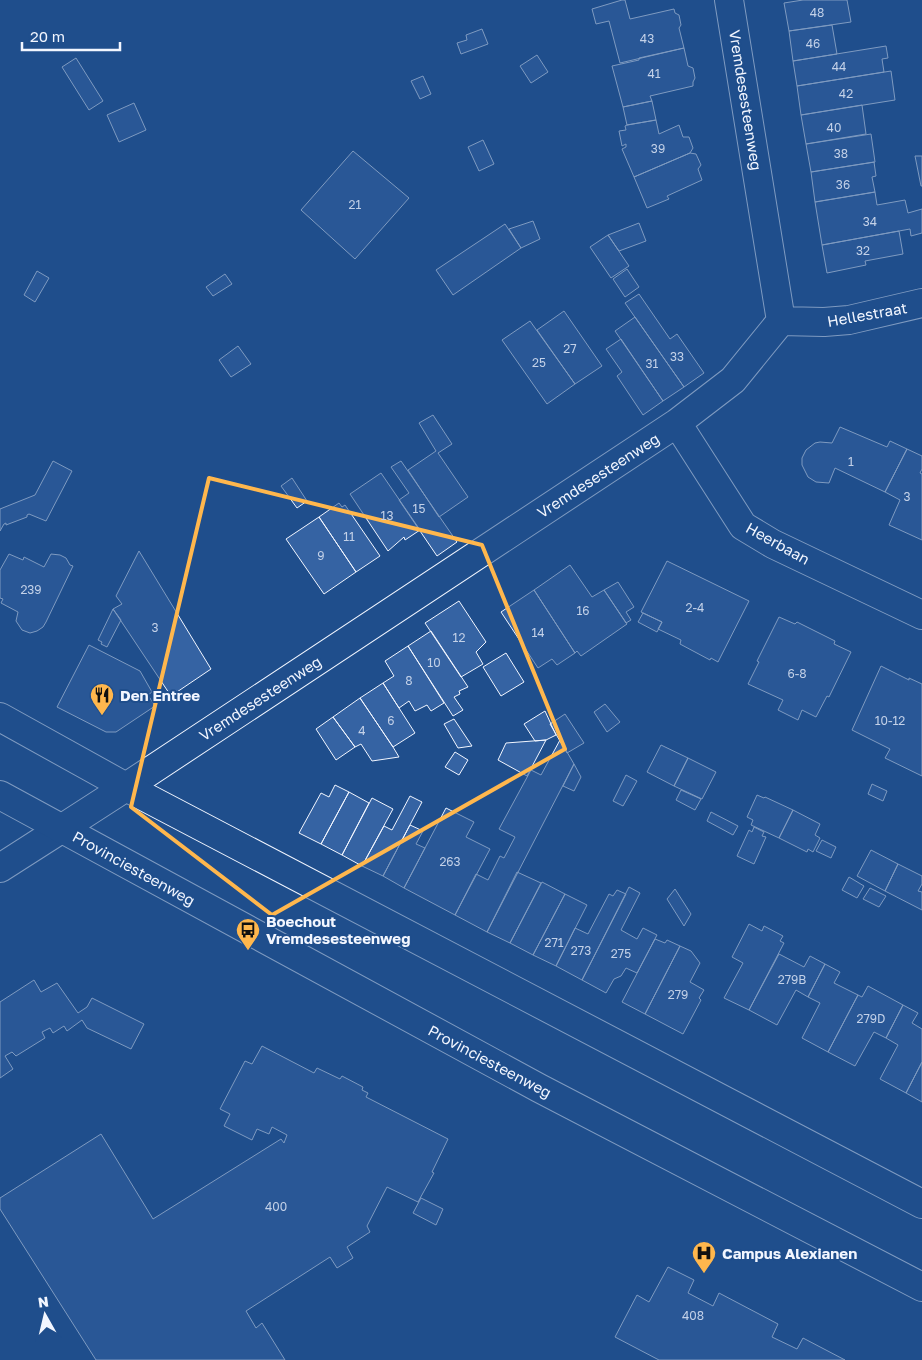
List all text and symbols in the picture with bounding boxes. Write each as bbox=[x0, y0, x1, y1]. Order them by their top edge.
house number: 48 bbox=[810, 5, 824, 20]
scale bar bbox=[22, 20, 120, 52]
text: 20 m bbox=[30, 27, 65, 45]
street label: Vremdesesteenweg bbox=[726, 28, 766, 172]
house number: 43 bbox=[640, 31, 654, 46]
house number: 46 bbox=[806, 36, 820, 51]
house number: 44 bbox=[832, 59, 846, 74]
house number: 41 bbox=[647, 66, 661, 81]
house number: 42 bbox=[839, 86, 853, 101]
house number: 40 bbox=[827, 120, 841, 135]
house number: 39 bbox=[651, 141, 665, 156]
house number: 38 bbox=[834, 146, 848, 161]
house number: 36 bbox=[836, 177, 850, 192]
house number: 21 bbox=[349, 197, 362, 212]
house number: 34 bbox=[863, 214, 877, 229]
house number: 32 bbox=[856, 243, 870, 258]
street label: Hellestraat bbox=[826, 298, 908, 330]
house number: 27 bbox=[563, 341, 577, 356]
house number: 33 bbox=[670, 349, 684, 364]
house number: 25 bbox=[532, 355, 546, 370]
house number: 31 bbox=[646, 356, 659, 371]
street label: Vremdesesteenweg bbox=[534, 429, 662, 521]
house number: 1 bbox=[848, 454, 854, 469]
house number: 3 bbox=[903, 489, 911, 504]
house number: 15 bbox=[413, 501, 425, 516]
house number: 13 bbox=[381, 508, 393, 523]
street label: Heerbaan bbox=[743, 518, 813, 568]
house number: 11 bbox=[343, 529, 355, 544]
house number: 9 bbox=[317, 548, 325, 563]
house number: 239 bbox=[20, 582, 42, 597]
house number: 2-4 bbox=[686, 600, 704, 615]
house number: 16 bbox=[576, 603, 590, 618]
house number: 3 bbox=[151, 620, 159, 635]
house number: 14 bbox=[531, 625, 545, 640]
house number: 12 bbox=[453, 630, 465, 645]
street label: Vremdesesteenweg bbox=[196, 652, 324, 744]
house number: 10 bbox=[427, 655, 441, 670]
house number: 6-8 bbox=[787, 666, 807, 681]
house number: 8 bbox=[405, 673, 413, 688]
restaurant icon: Den Entree bbox=[89, 682, 115, 716]
place label: Den Entree bbox=[120, 686, 200, 704]
house number: 6 bbox=[387, 713, 395, 728]
house number: 10-12 bbox=[875, 713, 905, 728]
house number: 4 bbox=[358, 723, 366, 738]
street label: Provinciesteenweg bbox=[70, 827, 198, 909]
house number: 263 bbox=[439, 854, 461, 869]
place label: Boechout Vremdesesteenweg bbox=[266, 912, 410, 947]
bus stop icon: Boechout Vremdesesteenweg bbox=[235, 917, 261, 951]
house number: 271 bbox=[544, 935, 564, 950]
house number: 273 bbox=[571, 943, 591, 958]
house number: 275 bbox=[611, 946, 631, 961]
house number: 279B bbox=[778, 972, 806, 987]
house number: 279 bbox=[668, 987, 688, 1002]
house number: 279D bbox=[857, 1011, 885, 1026]
street label: Provinciesteenweg bbox=[425, 1021, 555, 1101]
house number: 400 bbox=[265, 1199, 287, 1214]
hospital icon: Campus Alexianen bbox=[691, 1240, 717, 1274]
place label: Campus Alexianen bbox=[722, 1244, 857, 1262]
north arrow bbox=[20, 1290, 70, 1340]
text: N bbox=[37, 1292, 50, 1311]
house number: 408 bbox=[682, 1308, 704, 1323]

